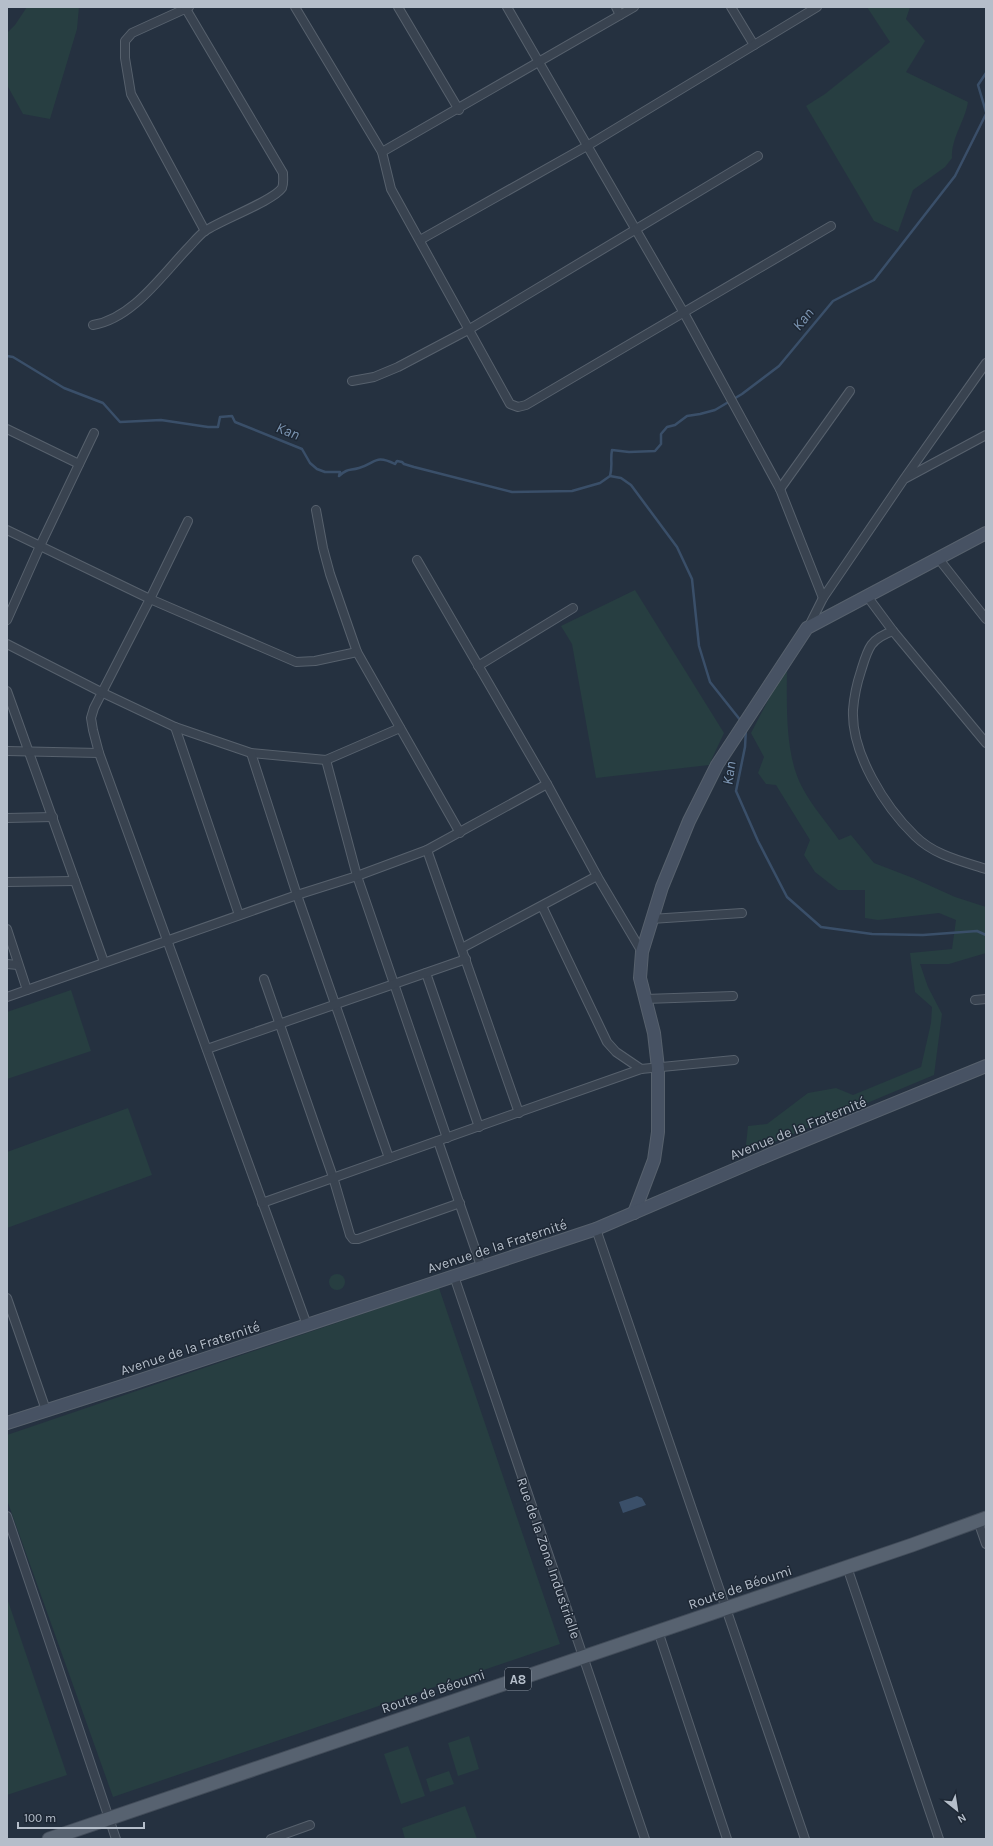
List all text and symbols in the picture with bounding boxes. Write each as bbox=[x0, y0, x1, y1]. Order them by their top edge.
water label: Kan bbox=[788, 304, 818, 334]
water label: Kan bbox=[274, 418, 302, 444]
water label: Kan bbox=[718, 760, 740, 786]
street label: Avenue de la Fraternité bbox=[727, 1093, 869, 1164]
street label: Avenue de la Fraternité bbox=[425, 1216, 569, 1277]
street label: Avenue de la Fraternité bbox=[118, 1318, 262, 1379]
street label: Rue de la Zone Industrielle bbox=[513, 1475, 584, 1641]
street label: Route de Béoumi bbox=[686, 1562, 794, 1613]
street label: Route de Béoumi bbox=[379, 1666, 487, 1717]
road number: A8 bbox=[505, 1668, 531, 1690]
north arrow bbox=[937, 1790, 977, 1830]
scale bar bbox=[18, 1804, 144, 1830]
text: 100 m bbox=[24, 1811, 56, 1825]
text: N bbox=[955, 1811, 968, 1826]

